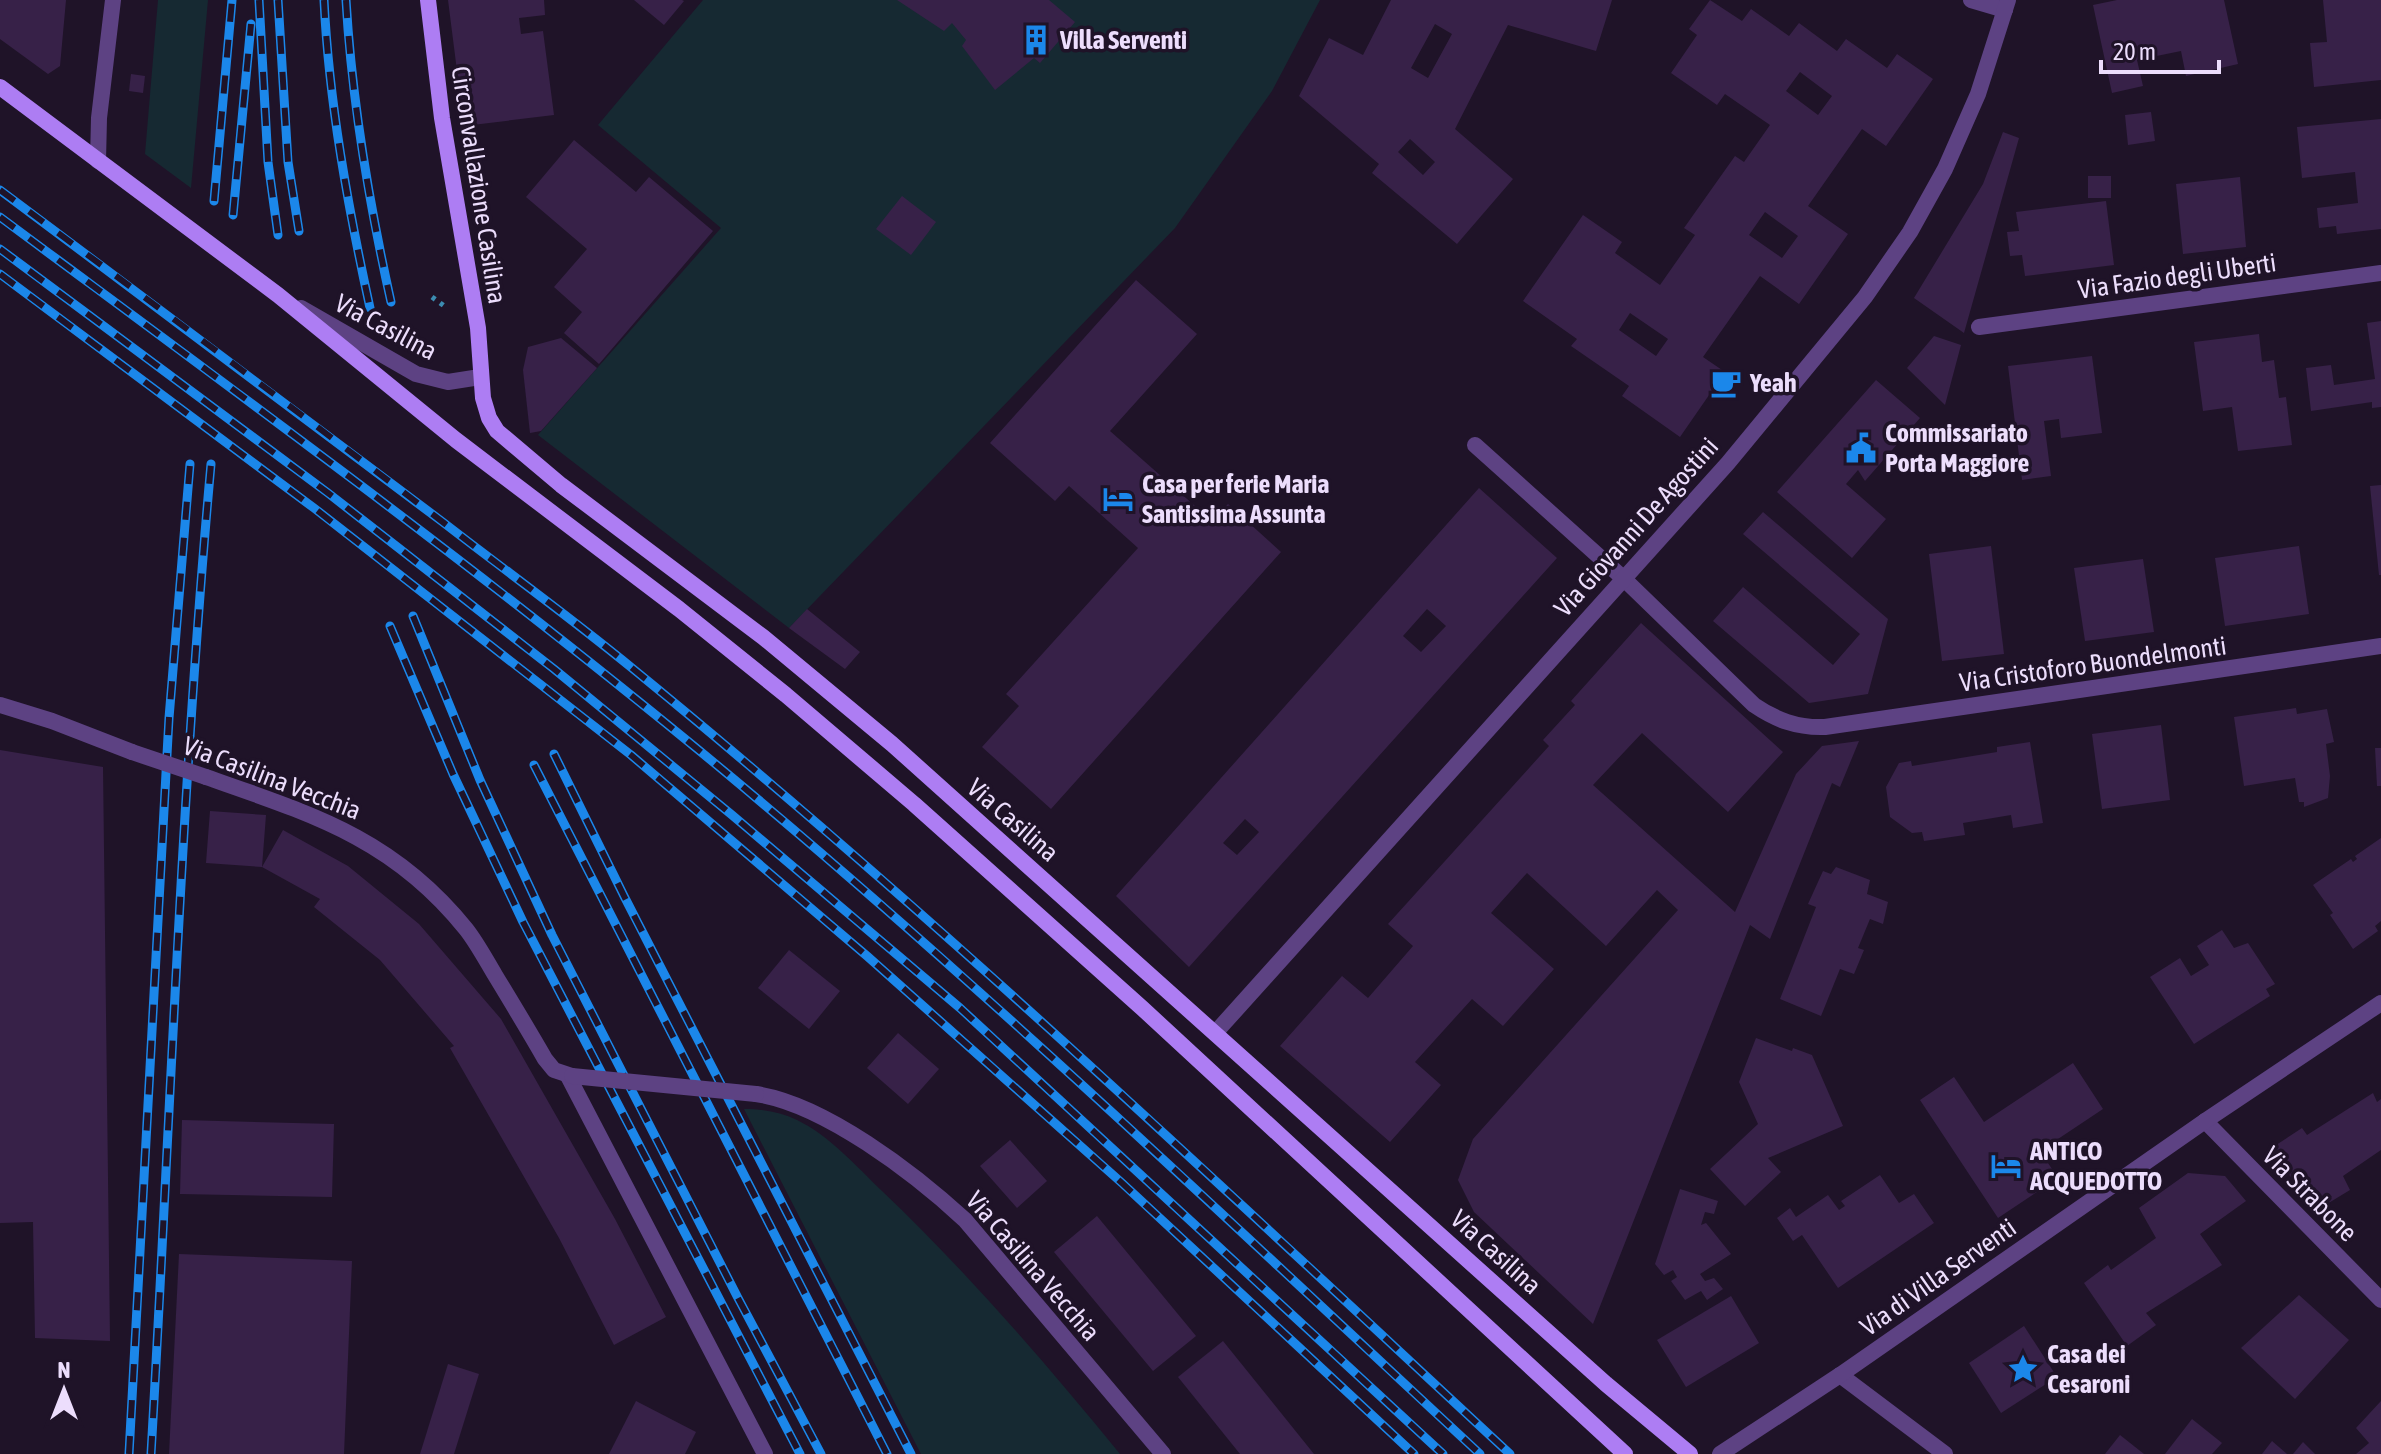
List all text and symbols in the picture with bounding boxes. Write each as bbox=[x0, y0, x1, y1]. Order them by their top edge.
building icon: Villa Serventi bbox=[1019, 23, 1053, 57]
scale bar bbox=[2101, 24, 2219, 74]
place label: Villa Serventi bbox=[1059, 25, 1187, 55]
text: 20 m bbox=[2113, 38, 2156, 65]
street label: Circonvallazione Casilina bbox=[445, 64, 513, 306]
street label: Via Fazio degli Uberti bbox=[2076, 247, 2278, 305]
street label: Via Casilina bbox=[330, 288, 442, 366]
cafe icon: Yeah bbox=[1709, 366, 1743, 400]
place label: Yeah bbox=[1749, 368, 1797, 398]
place label: Commissariato Porta Maggiore bbox=[1885, 418, 2029, 478]
street label: Via Giovanni De Agostini bbox=[1548, 431, 1724, 623]
public building icon: Commissariato Porta Maggiore bbox=[1844, 431, 1878, 465]
place label: Casa per ferie Maria Santissima Assunta bbox=[1142, 469, 1329, 529]
hotel icon: Casa per ferie Maria Santissima Assunta bbox=[1101, 482, 1135, 516]
street label: Via Cristoforo Buondelmonti bbox=[1958, 630, 2228, 698]
street label: Via Casilina Vecchia bbox=[179, 730, 365, 826]
street label: Via Casilina bbox=[961, 772, 1065, 868]
place label: ANTICO ACQUEDOTTO bbox=[2029, 1136, 2162, 1196]
street label: Via Strabone bbox=[2257, 1141, 2363, 1247]
hotel icon: ANTICO ACQUEDOTTO bbox=[1989, 1149, 2023, 1183]
street label: Via Casilina Vecchia bbox=[960, 1185, 1106, 1347]
street label: Via Casilina bbox=[1445, 1204, 1547, 1300]
street label: Via di Villa Serventi bbox=[1854, 1212, 2022, 1342]
place label: Casa dei Cesaroni bbox=[2047, 1339, 2130, 1399]
north arrow bbox=[24, 1350, 104, 1430]
place icon: Casa dei Cesaroni bbox=[2006, 1352, 2040, 1386]
text: N bbox=[58, 1357, 70, 1383]

